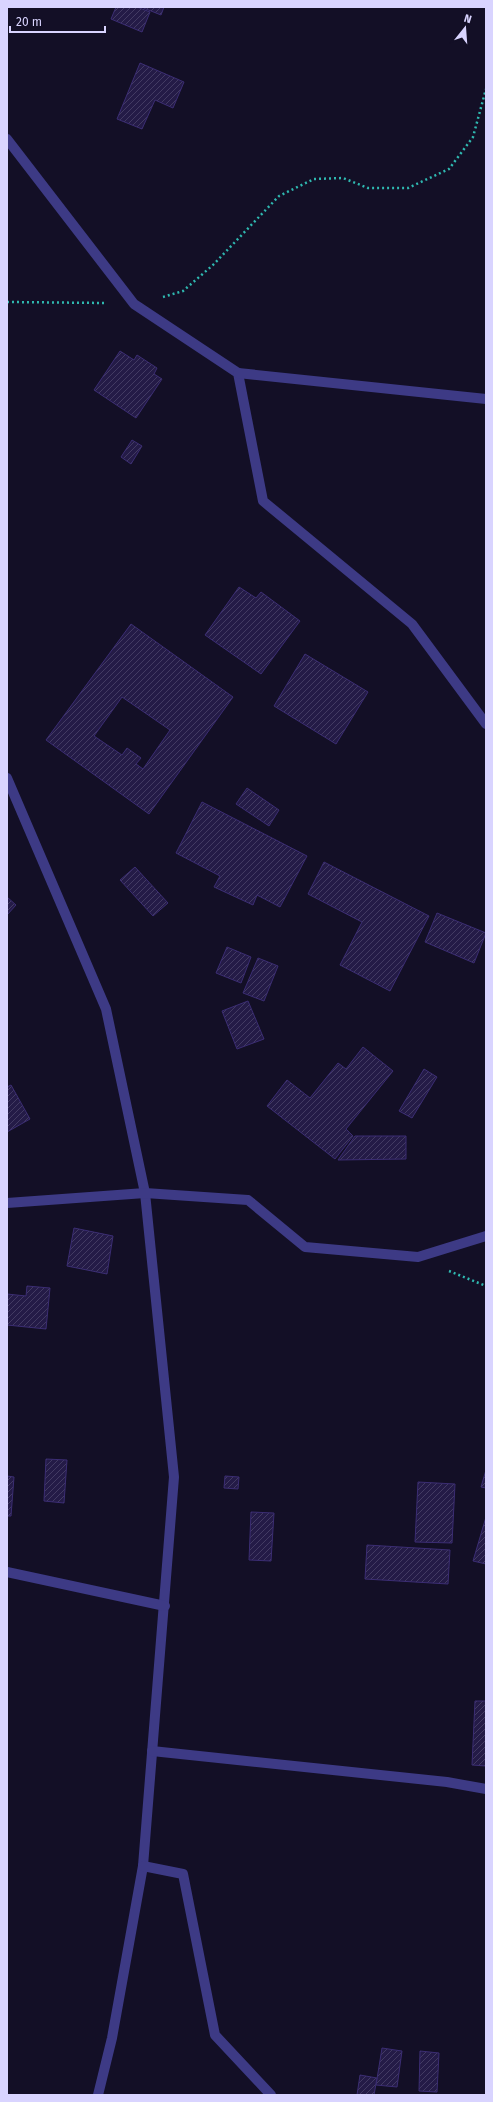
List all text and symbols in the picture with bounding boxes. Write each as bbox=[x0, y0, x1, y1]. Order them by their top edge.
scale bar bbox=[10, 8, 105, 34]
north arrow bbox=[445, 8, 485, 48]
text: N bbox=[462, 12, 473, 26]
text: 20 m bbox=[16, 15, 42, 29]

